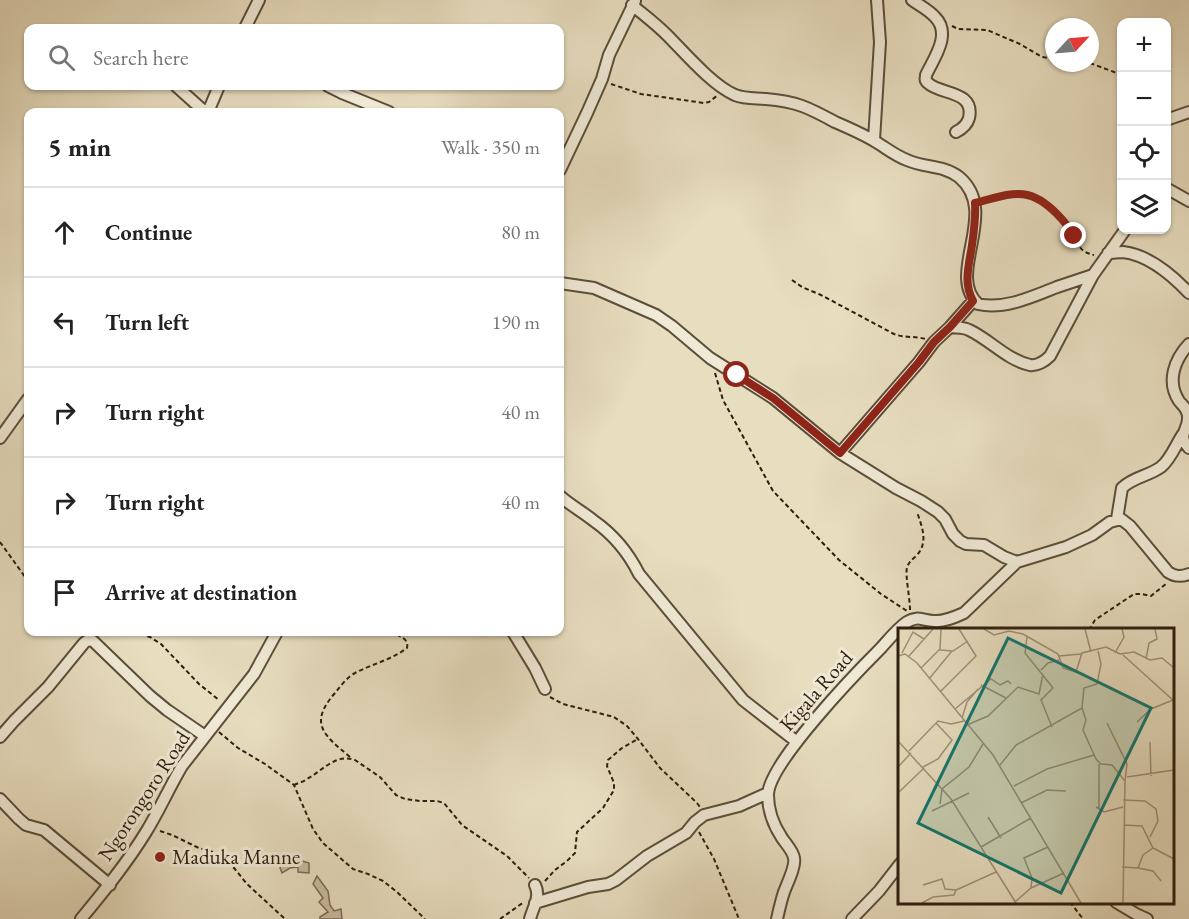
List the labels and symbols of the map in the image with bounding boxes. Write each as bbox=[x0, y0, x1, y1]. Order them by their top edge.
north arrow bbox=[1045, 18, 1099, 72]
route end bbox=[1060, 222, 1086, 248]
route start bbox=[723, 361, 749, 387]
inset map bbox=[898, 628, 1174, 904]
street label: Kigala Road bbox=[773, 644, 858, 737]
street label: Ngorongoro Road bbox=[91, 725, 196, 866]
place label: Maduka Manne bbox=[172, 843, 300, 870]
marker: Maduka Manne bbox=[153, 850, 167, 864]

